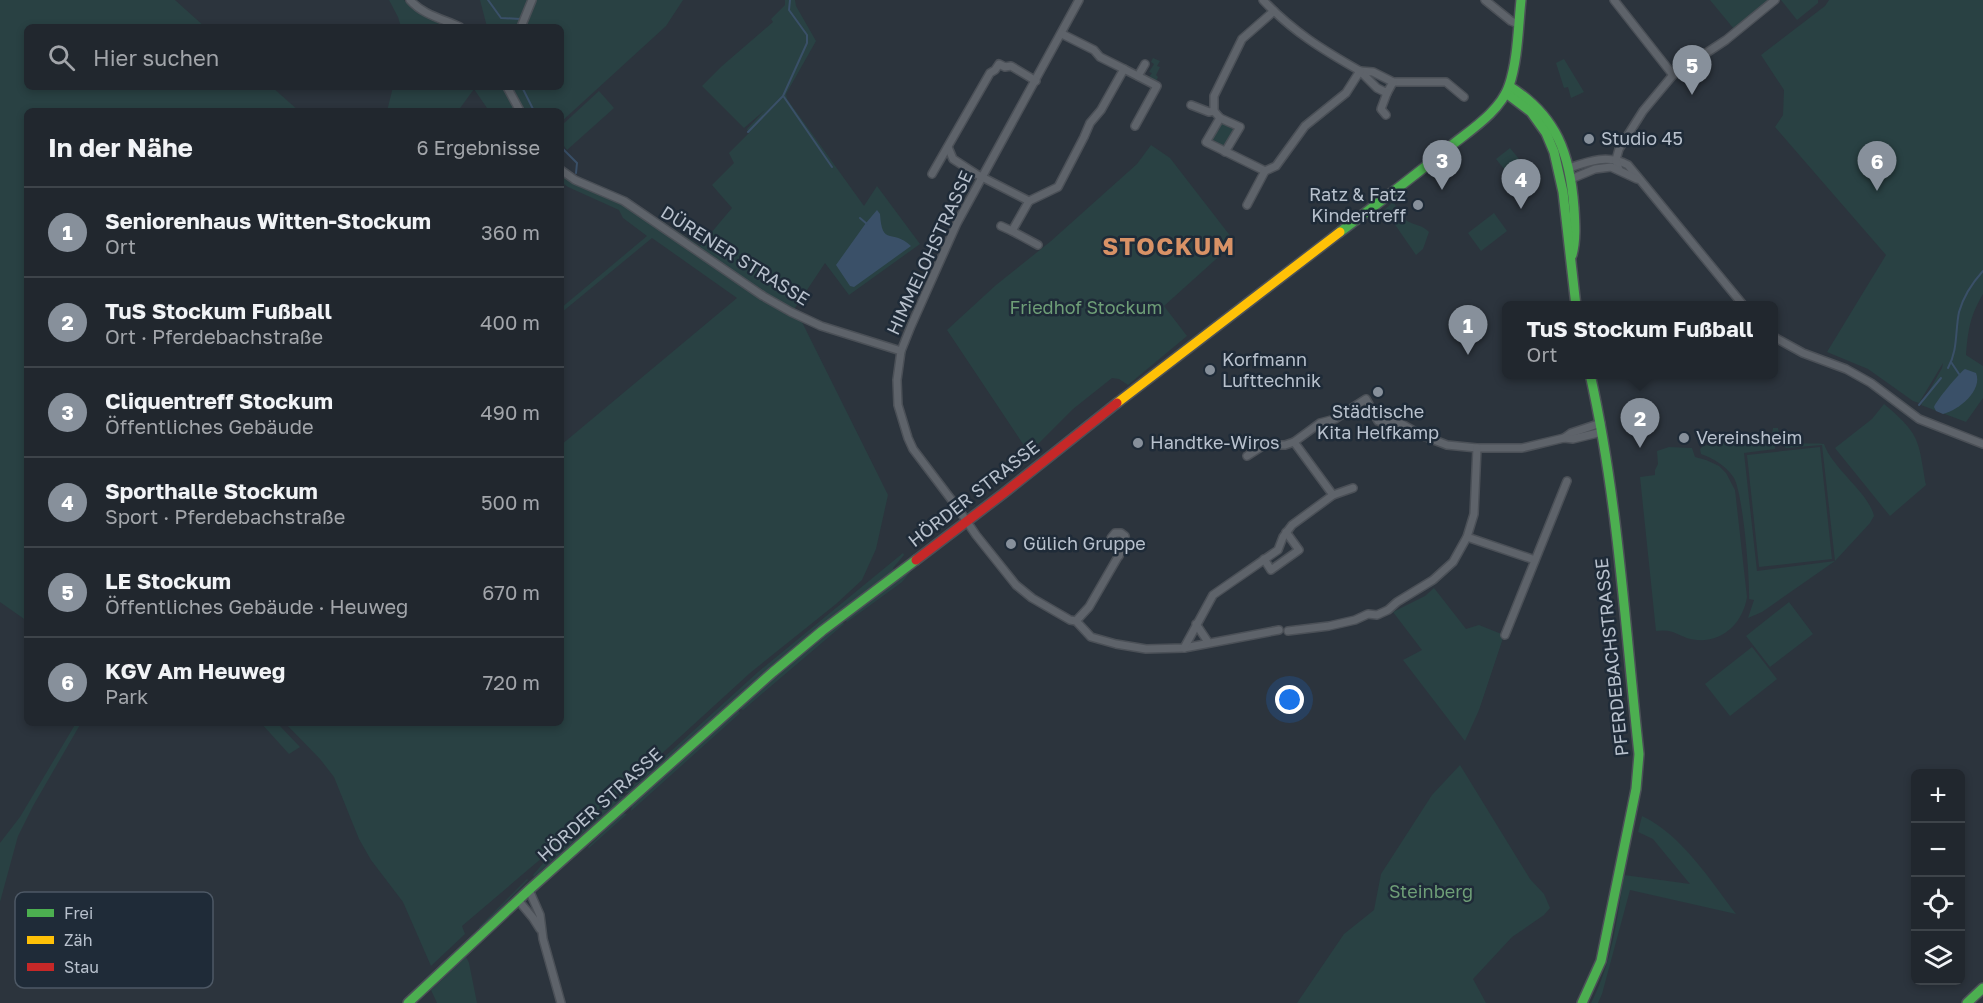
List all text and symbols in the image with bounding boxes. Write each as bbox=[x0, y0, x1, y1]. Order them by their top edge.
search box bbox=[24, 24, 564, 90]
icon: search bbox=[45, 41, 78, 74]
text: Hier suchen bbox=[93, 44, 219, 71]
pin: 5 bbox=[1672, 46, 1712, 95]
place label: Studio 45 bbox=[1601, 127, 1683, 149]
text: In der Nähe bbox=[48, 132, 193, 163]
marker: Studio 45 bbox=[1582, 132, 1596, 146]
text: 6 Ergebnisse bbox=[416, 135, 540, 159]
pin: 3 bbox=[1422, 140, 1462, 190]
pin: 6 bbox=[1858, 142, 1896, 191]
pin: 4 bbox=[1502, 160, 1540, 209]
street label: HIMMELOHSTRASSE bbox=[881, 167, 977, 338]
place label: Ratz & Fatz Kindertreff bbox=[1309, 183, 1406, 226]
marker: Ratz & Fatz Kindertreff bbox=[1411, 198, 1425, 212]
street label: DÜRENER STRASSE bbox=[657, 201, 814, 310]
text: Seniorenhaus Witten-Stockum bbox=[105, 207, 431, 234]
text: 1 bbox=[62, 220, 73, 244]
text: 360 m bbox=[481, 220, 540, 244]
district label: STOCKUM bbox=[1102, 231, 1236, 260]
text: Ort bbox=[105, 234, 136, 258]
park label: Friedhof Stockum bbox=[1010, 296, 1162, 318]
text: TuS Stockum Fußball bbox=[105, 297, 332, 324]
popup bbox=[1502, 301, 1778, 379]
pin: 1 bbox=[1448, 306, 1488, 355]
text: 2 bbox=[61, 310, 74, 334]
text: 400 m bbox=[480, 310, 540, 334]
text: TuS Stockum Fußball bbox=[1527, 315, 1753, 342]
text: Ort · Pferdebachstraße bbox=[105, 324, 323, 348]
text: Ort bbox=[1527, 342, 1558, 366]
place label: Korfmann Lufttechnik bbox=[1222, 348, 1321, 391]
marker: Korfmann Lufttechnik bbox=[1203, 363, 1217, 377]
marker: Städtische Kita Helfkamp bbox=[1371, 385, 1385, 399]
text: Cliquentreff Stockum bbox=[105, 387, 333, 414]
pin: 2 bbox=[1620, 398, 1660, 448]
text: 3 bbox=[61, 400, 74, 424]
text: 490 m bbox=[481, 400, 540, 424]
place label: Städtische Kita Helfkamp bbox=[1317, 400, 1439, 443]
text: Öffentliches Gebäude bbox=[105, 414, 314, 438]
place label: Vereinsheim bbox=[1696, 426, 1802, 448]
place label: Handtke-Wiros bbox=[1150, 431, 1280, 453]
marker: Vereinsheim bbox=[1677, 431, 1691, 445]
street label: HÖRDER STRASSE bbox=[903, 435, 1043, 551]
marker: Handtke-Wiros bbox=[1131, 436, 1145, 450]
text: Sporthalle Stockum bbox=[105, 477, 318, 504]
text: 4 bbox=[61, 490, 74, 514]
text: 500 m bbox=[481, 490, 540, 514]
text: Sport · Pferdebachstraße bbox=[105, 504, 345, 528]
place label: Gülich Gruppe bbox=[1023, 532, 1146, 554]
marker: Gülich Gruppe bbox=[1004, 537, 1018, 551]
street label: PFERDEBACHSTRASSE bbox=[1590, 557, 1632, 757]
text: LE Stockum bbox=[105, 567, 231, 594]
text: 5 bbox=[61, 580, 74, 604]
text: 670 m bbox=[482, 580, 540, 604]
text: Öffentliches Gebäude · Heuweg bbox=[105, 594, 408, 618]
text: KGV Am Heuweg bbox=[105, 657, 285, 684]
text: 6 bbox=[61, 670, 74, 694]
text: 720 m bbox=[483, 670, 540, 694]
text: Park bbox=[105, 684, 148, 708]
your location bbox=[1275, 685, 1304, 714]
street label: HÖRDER STRASSE bbox=[532, 742, 666, 866]
map controls bbox=[1911, 769, 1965, 985]
button: + bbox=[1911, 769, 1965, 823]
button: − bbox=[1911, 823, 1965, 877]
button: locate bbox=[1911, 877, 1965, 931]
park label: Steinberg bbox=[1389, 880, 1473, 902]
legend bbox=[15, 892, 213, 988]
text: Frei bbox=[64, 903, 93, 923]
text: Zäh bbox=[64, 930, 92, 950]
button: layers bbox=[1911, 931, 1965, 985]
text: Stau bbox=[64, 957, 99, 977]

